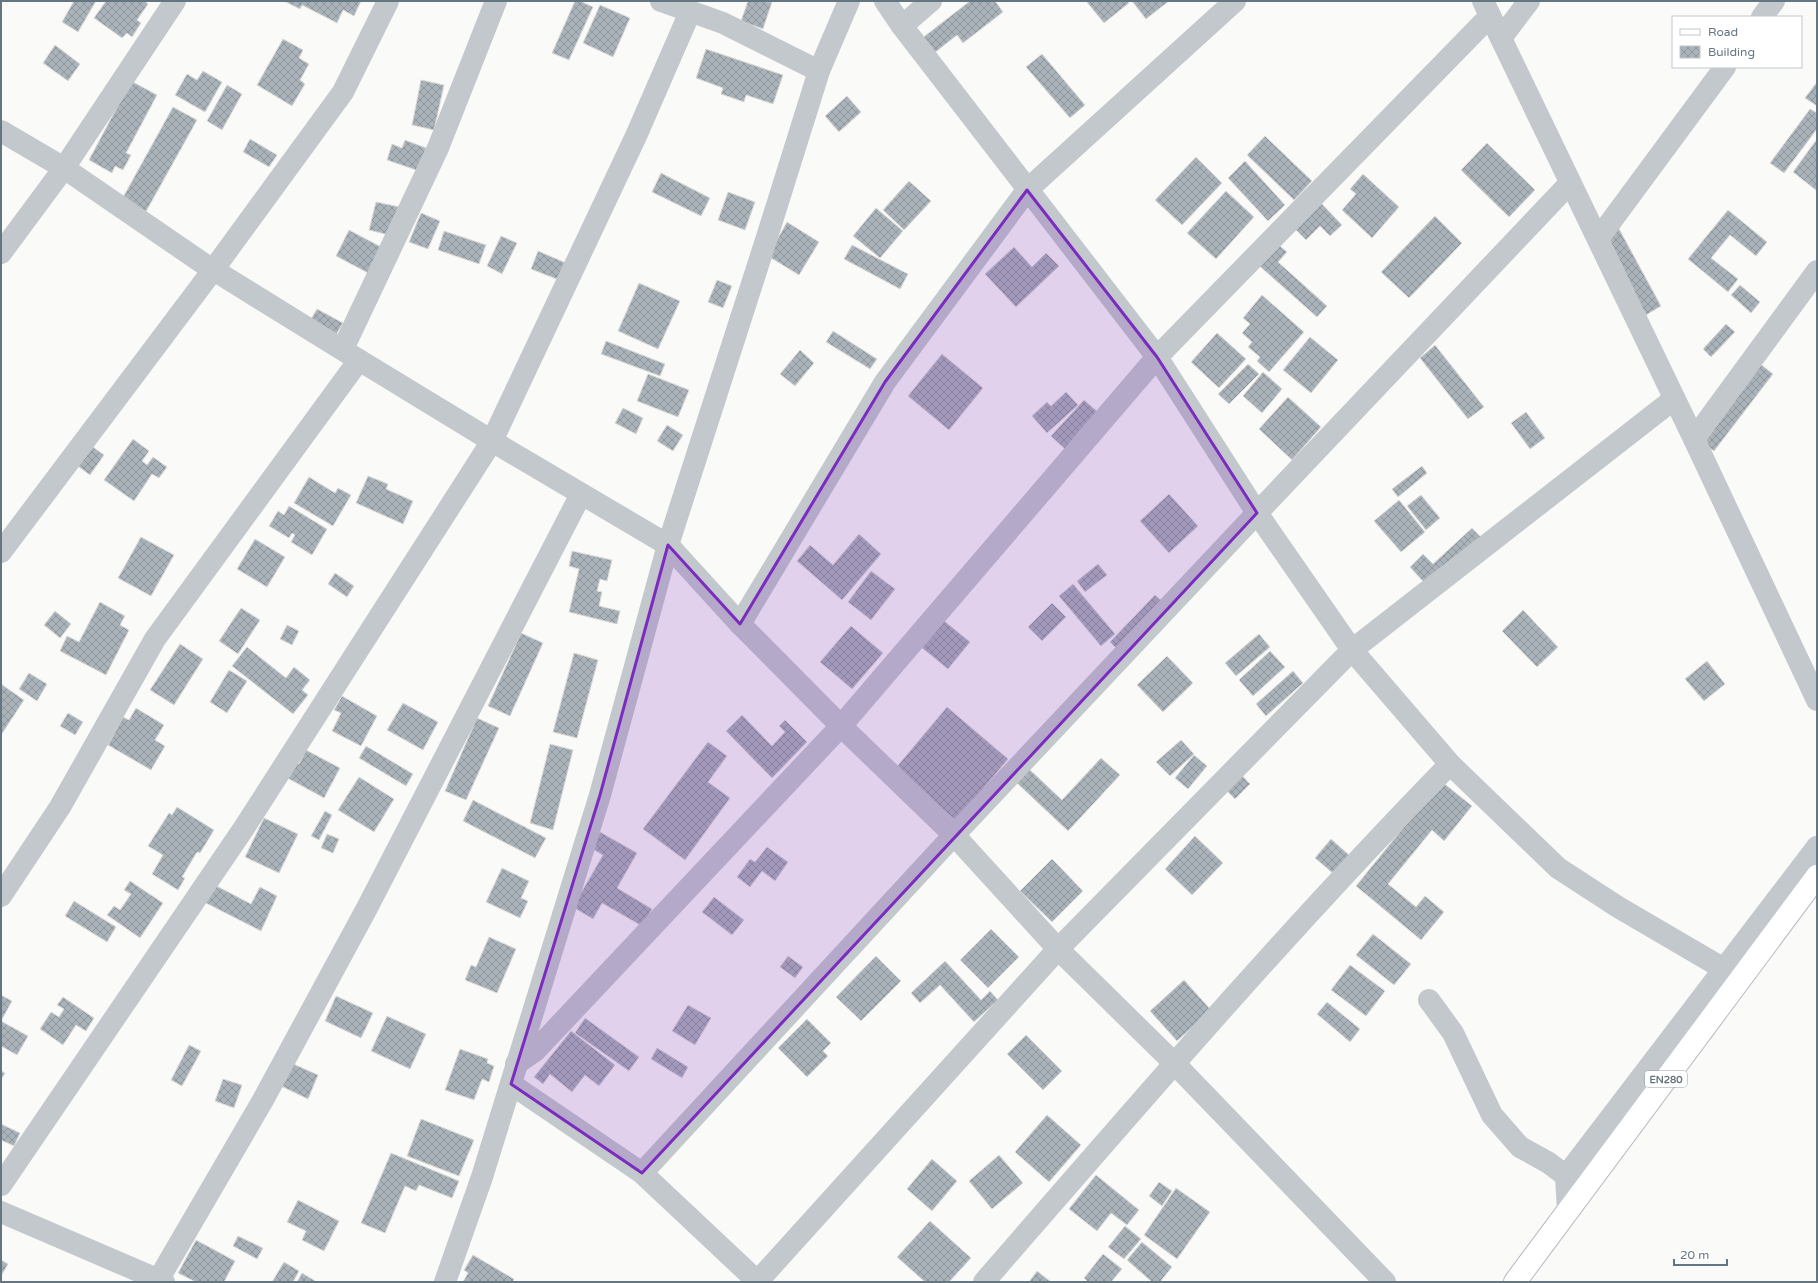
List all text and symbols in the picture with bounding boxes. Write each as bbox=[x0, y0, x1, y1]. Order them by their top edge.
legend bbox=[1672, 16, 1802, 68]
text: Road bbox=[1708, 25, 1738, 39]
text: Building bbox=[1708, 45, 1755, 59]
road number: EN280 bbox=[1645, 1071, 1687, 1087]
scale bar bbox=[1674, 1241, 1727, 1267]
text: 20 m bbox=[1680, 1248, 1709, 1262]

